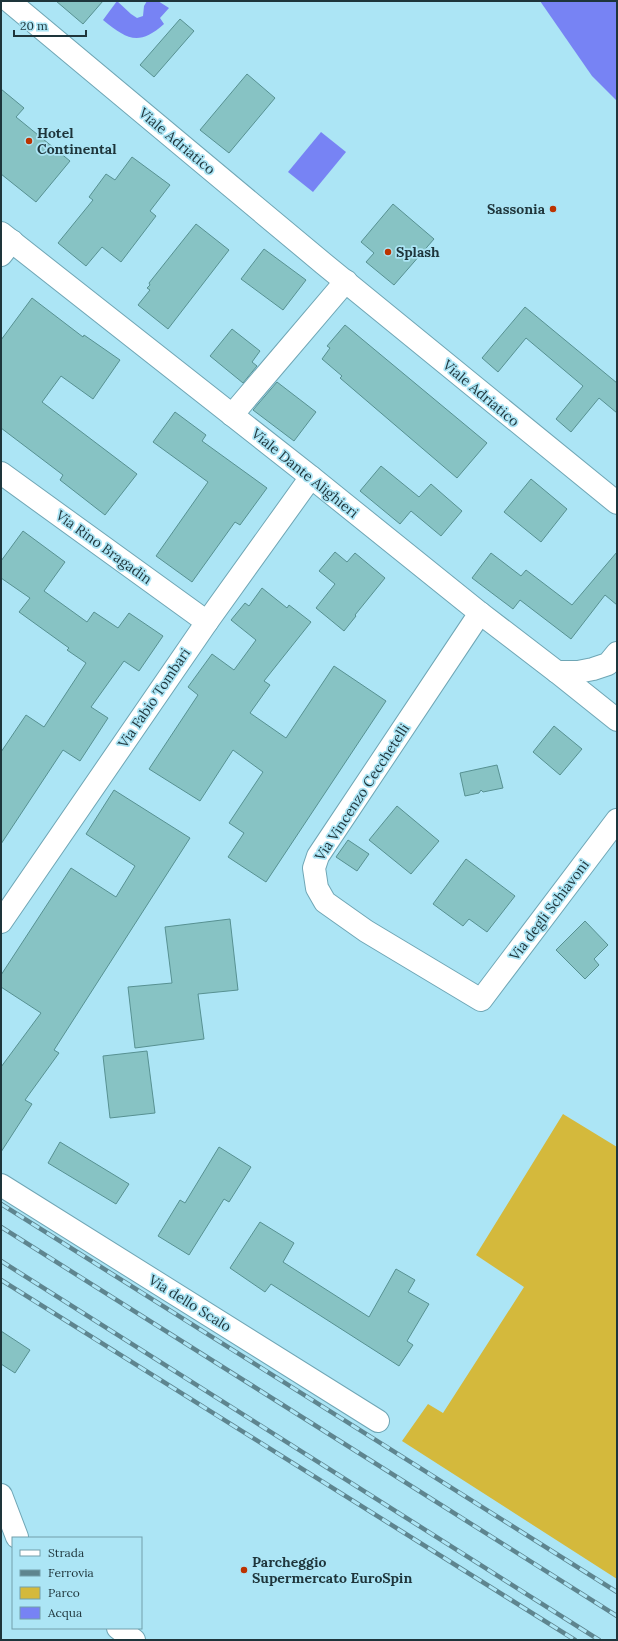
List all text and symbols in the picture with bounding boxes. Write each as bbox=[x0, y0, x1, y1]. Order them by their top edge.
scale bar bbox=[14, 12, 86, 38]
text: 20 m bbox=[20, 18, 48, 33]
street label: Viale Adriatico bbox=[134, 103, 219, 178]
place label: Hotel Continental bbox=[37, 124, 117, 158]
marker: Hotel Continental bbox=[24, 136, 34, 146]
place label: Sassonia bbox=[487, 200, 546, 218]
marker: Sassonia bbox=[548, 204, 558, 214]
place label: Splash bbox=[396, 243, 440, 261]
marker: Splash bbox=[383, 247, 393, 257]
street label: Viale Adriatico bbox=[438, 355, 523, 430]
street label: Viale Dante Alighieri bbox=[247, 424, 362, 522]
street label: Via Rino Bragadin bbox=[52, 506, 156, 588]
street label: Via Fabio Tombari bbox=[113, 645, 194, 752]
street label: Via Vincenzo Cecchetelli bbox=[310, 720, 413, 865]
street label: Via degli Schiavoni bbox=[505, 856, 593, 965]
street label: Via dello Scalo bbox=[145, 1270, 235, 1335]
legend bbox=[12, 1537, 142, 1629]
text: Strada bbox=[48, 1545, 84, 1560]
place label: Parcheggio Supermercato EuroSpin bbox=[252, 1553, 412, 1587]
text: Ferrovia bbox=[48, 1565, 94, 1580]
marker: Parcheggio Supermercato EuroSpin bbox=[239, 1565, 249, 1575]
text: Parco bbox=[48, 1585, 80, 1600]
text: Acqua bbox=[47, 1605, 82, 1620]

